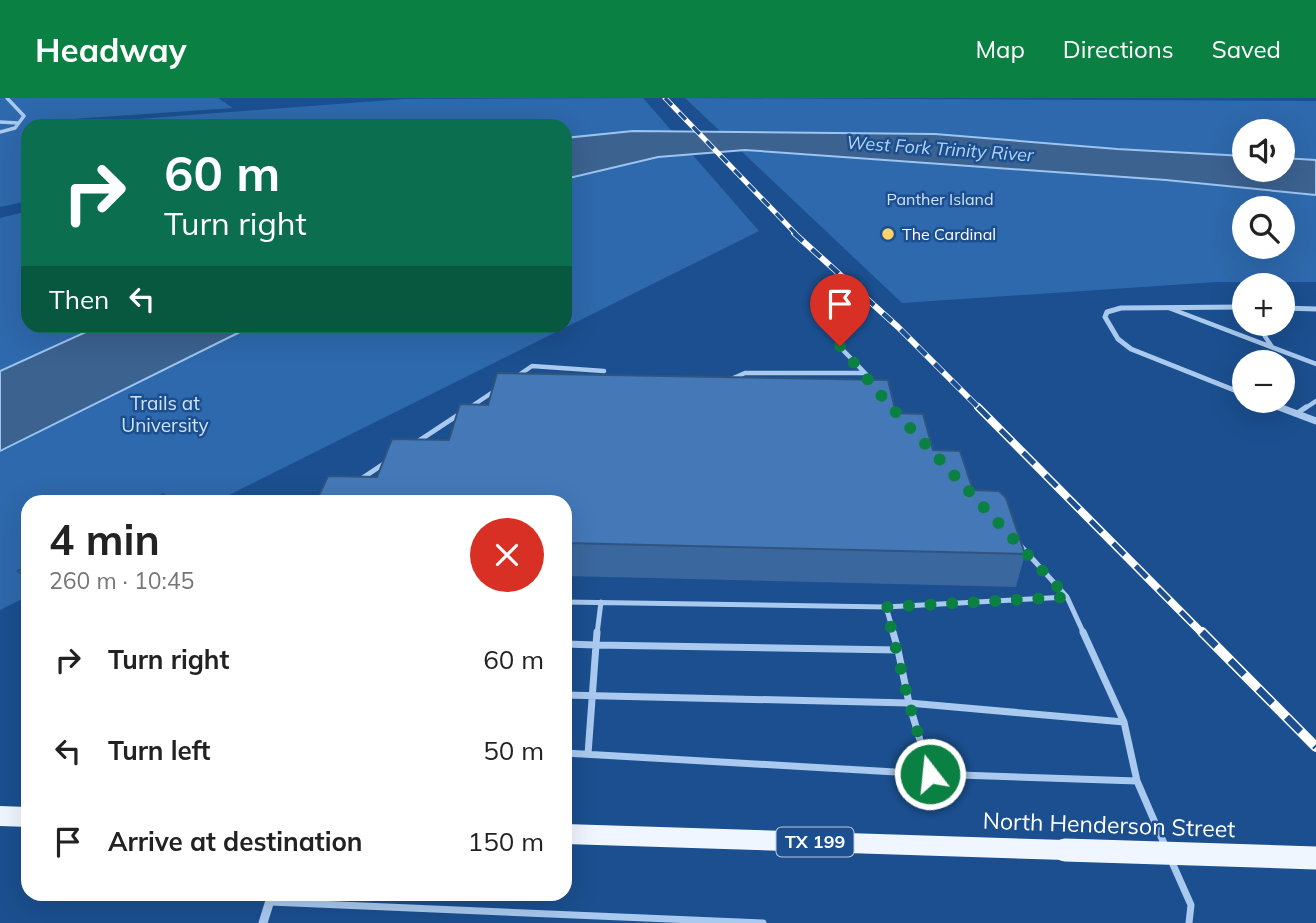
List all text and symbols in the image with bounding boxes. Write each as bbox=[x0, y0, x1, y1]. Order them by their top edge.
text: Headway bbox=[35, 29, 187, 70]
text: Map bbox=[975, 34, 1025, 64]
text: Directions bbox=[1063, 34, 1174, 64]
text: Saved bbox=[1212, 34, 1281, 64]
map controls bbox=[1232, 119, 1295, 413]
button: sound bbox=[1232, 119, 1295, 182]
water label: West Fork Trinity River bbox=[846, 130, 1036, 167]
text: 60 m bbox=[164, 142, 280, 203]
icon: right bbox=[49, 147, 140, 238]
park label: Panther Island bbox=[886, 189, 994, 209]
button: search bbox=[1232, 196, 1295, 259]
text: Turn right bbox=[164, 203, 307, 243]
place label: The Cardinal bbox=[902, 224, 996, 244]
marker: The Cardinal bbox=[880, 226, 896, 242]
button: + bbox=[1232, 273, 1295, 336]
pin bbox=[810, 274, 870, 346]
icon: left bbox=[123, 280, 161, 318]
text: Then bbox=[49, 283, 109, 316]
icon: arrive bbox=[821, 285, 859, 323]
button: − bbox=[1232, 350, 1295, 413]
park label: Trails at University bbox=[121, 391, 209, 437]
text: 4 min bbox=[49, 513, 160, 566]
button: close bbox=[470, 518, 544, 592]
text: 260 m · 10:45 bbox=[49, 566, 194, 595]
icon: right bbox=[49, 641, 87, 679]
text: Turn right bbox=[108, 643, 229, 676]
text: 60 m bbox=[483, 643, 544, 676]
icon: left bbox=[49, 732, 87, 770]
text: Turn left bbox=[108, 734, 210, 767]
text: 50 m bbox=[483, 734, 544, 767]
position arrow bbox=[893, 737, 967, 811]
street label: North Henderson Street bbox=[982, 806, 1236, 843]
icon: arrive bbox=[49, 823, 87, 861]
text: Arrive at destination bbox=[108, 825, 363, 858]
text: 150 m bbox=[468, 825, 544, 858]
road number: TX 199 bbox=[776, 828, 854, 856]

